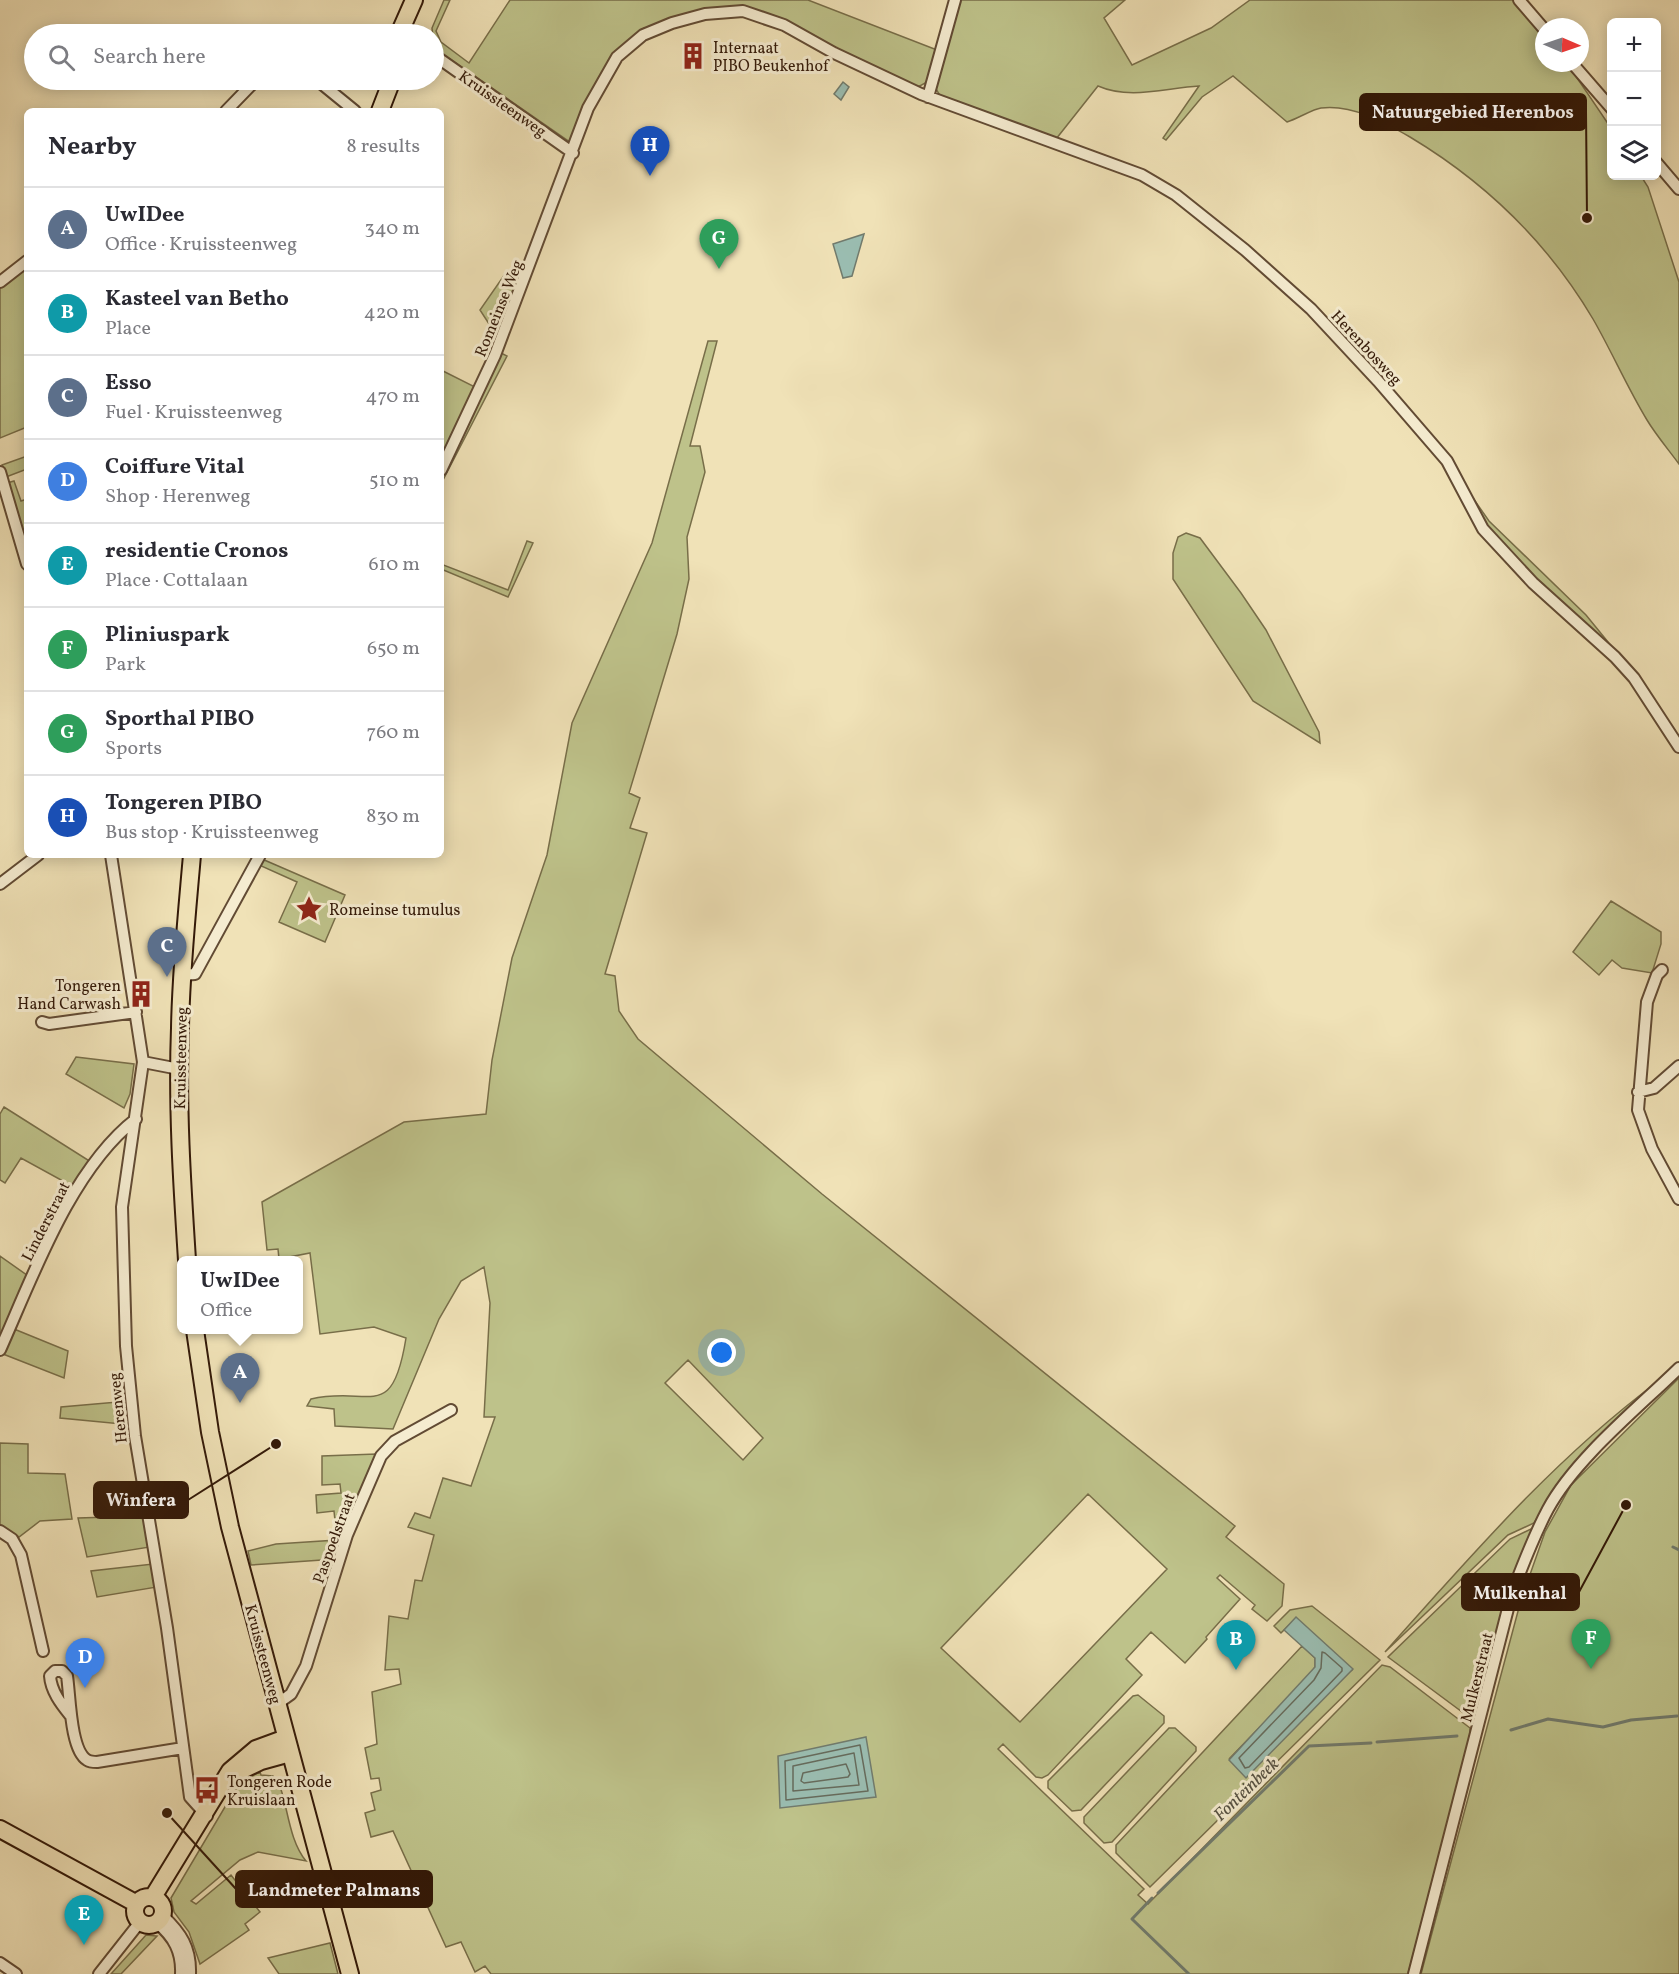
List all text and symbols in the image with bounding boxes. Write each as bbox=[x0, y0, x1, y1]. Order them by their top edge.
north arrow bbox=[1535, 18, 1589, 72]
map controls bbox=[1607, 18, 1661, 180]
button: + bbox=[1607, 18, 1661, 72]
search box bbox=[24, 24, 444, 90]
place label: Internaat PIBO Beukenhof bbox=[713, 38, 830, 78]
icon: search bbox=[45, 41, 78, 74]
building icon: Internaat PIBO Beukenhof bbox=[678, 41, 708, 71]
text: Search here bbox=[93, 42, 206, 73]
street label: Kruissteenweg bbox=[454, 66, 550, 143]
button: − bbox=[1607, 72, 1661, 126]
callout: Natuurgebied Herenbos bbox=[1360, 94, 1586, 130]
text: Natuurgebied Herenbos bbox=[1372, 101, 1574, 126]
pin: H bbox=[630, 126, 670, 176]
button: layers bbox=[1607, 126, 1661, 180]
text: Nearby bbox=[48, 129, 137, 165]
text: 8 results bbox=[347, 133, 420, 161]
text: UwIDee bbox=[105, 200, 184, 231]
text: A bbox=[60, 215, 75, 243]
text: 340 m bbox=[364, 215, 420, 243]
pin: G bbox=[700, 220, 738, 269]
text: Office · Kruissteenweg bbox=[105, 231, 297, 259]
street label: Romeinse Weg bbox=[470, 257, 529, 361]
text: Kasteel van Betho bbox=[105, 284, 289, 315]
text: B bbox=[61, 299, 74, 327]
text: 420 m bbox=[364, 299, 420, 327]
street label: Herenbosweg bbox=[1325, 306, 1406, 391]
text: Place bbox=[105, 315, 151, 343]
text: Esso bbox=[105, 368, 152, 399]
text: C bbox=[61, 383, 74, 411]
text: 470 m bbox=[365, 383, 420, 411]
text: Fuel · Kruissteenweg bbox=[105, 399, 283, 427]
text: Coiffure Vital bbox=[105, 452, 245, 483]
text: D bbox=[60, 467, 75, 495]
text: 510 m bbox=[369, 467, 420, 495]
text: Shop · Herenweg bbox=[105, 483, 251, 511]
text: residentie Cronos bbox=[105, 536, 288, 567]
text: E bbox=[61, 551, 74, 579]
text: 610 m bbox=[368, 551, 420, 579]
text: Place · Cottalaan bbox=[105, 567, 248, 595]
text: Pliniuspark bbox=[105, 620, 230, 651]
text: F bbox=[62, 635, 73, 663]
text: 650 m bbox=[367, 635, 420, 663]
text: Park bbox=[105, 651, 146, 679]
text: Sporthal PIBO bbox=[105, 704, 254, 735]
text: G bbox=[60, 719, 75, 747]
text: 760 m bbox=[366, 719, 420, 747]
text: Sports bbox=[105, 735, 162, 763]
text: Tongeren PIBO bbox=[105, 788, 262, 819]
text: H bbox=[60, 803, 75, 831]
text: 830 m bbox=[366, 803, 420, 831]
text: Bus stop · Kruissteenweg bbox=[105, 819, 319, 847]
place icon: Romeinse tumulus bbox=[294, 894, 324, 924]
place label: Romeinse tumulus bbox=[329, 900, 461, 922]
pin: C bbox=[148, 928, 186, 977]
place label: Tongeren Hand Carwash bbox=[17, 976, 121, 1016]
building icon: Tongeren Hand Carwash bbox=[126, 979, 156, 1009]
street label: Kruissteenweg bbox=[170, 1007, 194, 1110]
street label: Linderstraat bbox=[17, 1178, 77, 1266]
popup bbox=[177, 1256, 303, 1334]
text: UwIDee bbox=[200, 1266, 280, 1297]
text: Office bbox=[200, 1297, 252, 1325]
your location bbox=[707, 1338, 736, 1367]
pin: A bbox=[220, 1354, 260, 1403]
street label: Herenweg bbox=[104, 1371, 134, 1444]
callout: Winfera bbox=[94, 1482, 188, 1518]
text: Winfera bbox=[106, 1489, 176, 1514]
street label: Paspoelstraat bbox=[308, 1490, 362, 1587]
callout: Mulkenhal bbox=[1462, 1574, 1579, 1610]
text: Mulkenhal bbox=[1473, 1582, 1567, 1607]
street label: Kruissteenweg bbox=[238, 1602, 286, 1707]
pin: B bbox=[1216, 1620, 1256, 1670]
pin: F bbox=[1572, 1620, 1610, 1669]
street label: Mulkerstraat bbox=[1456, 1630, 1500, 1725]
pin: D bbox=[66, 1638, 104, 1688]
water label: Fonteinbeek bbox=[1209, 1753, 1285, 1828]
place label: Tongeren Rode Kruislaan bbox=[227, 1772, 332, 1812]
bus stop icon: Tongeren Rode Kruislaan bbox=[192, 1775, 222, 1805]
callout: Landmeter Palmans bbox=[236, 1871, 432, 1907]
text: Landmeter Palmans bbox=[248, 1879, 420, 1904]
pin: E bbox=[64, 1896, 104, 1945]

